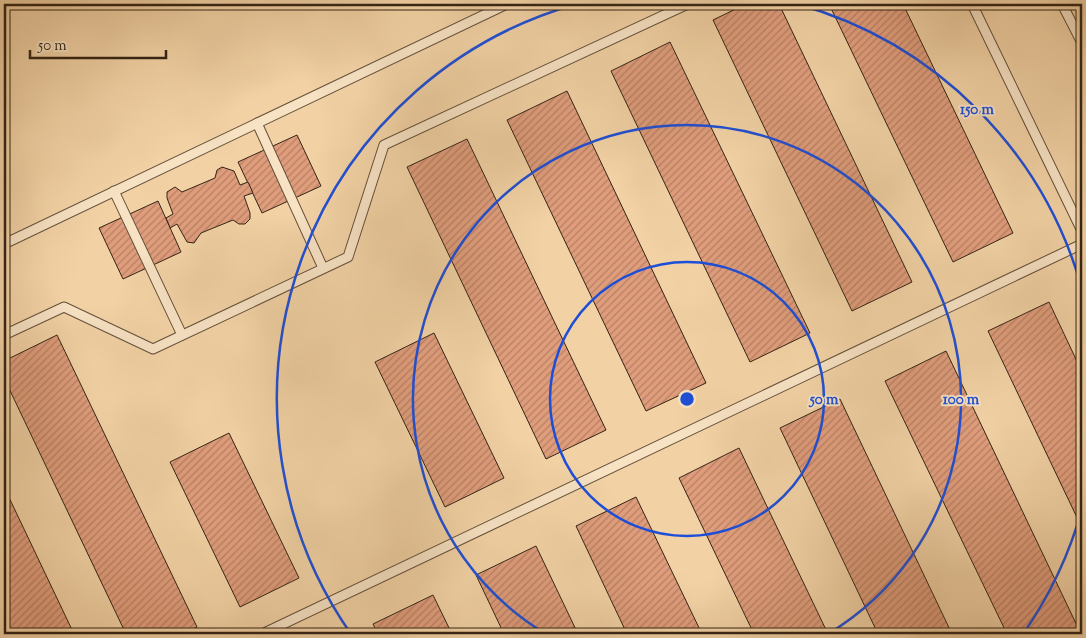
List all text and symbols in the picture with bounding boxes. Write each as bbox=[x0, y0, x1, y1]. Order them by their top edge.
scale bar bbox=[30, 28, 166, 60]
text: 50 m bbox=[37, 36, 67, 57]
text: 150 m bbox=[960, 100, 994, 121]
centre of rings bbox=[678, 390, 696, 408]
text: 50 m bbox=[809, 390, 839, 411]
text: 100 m bbox=[943, 390, 980, 411]

